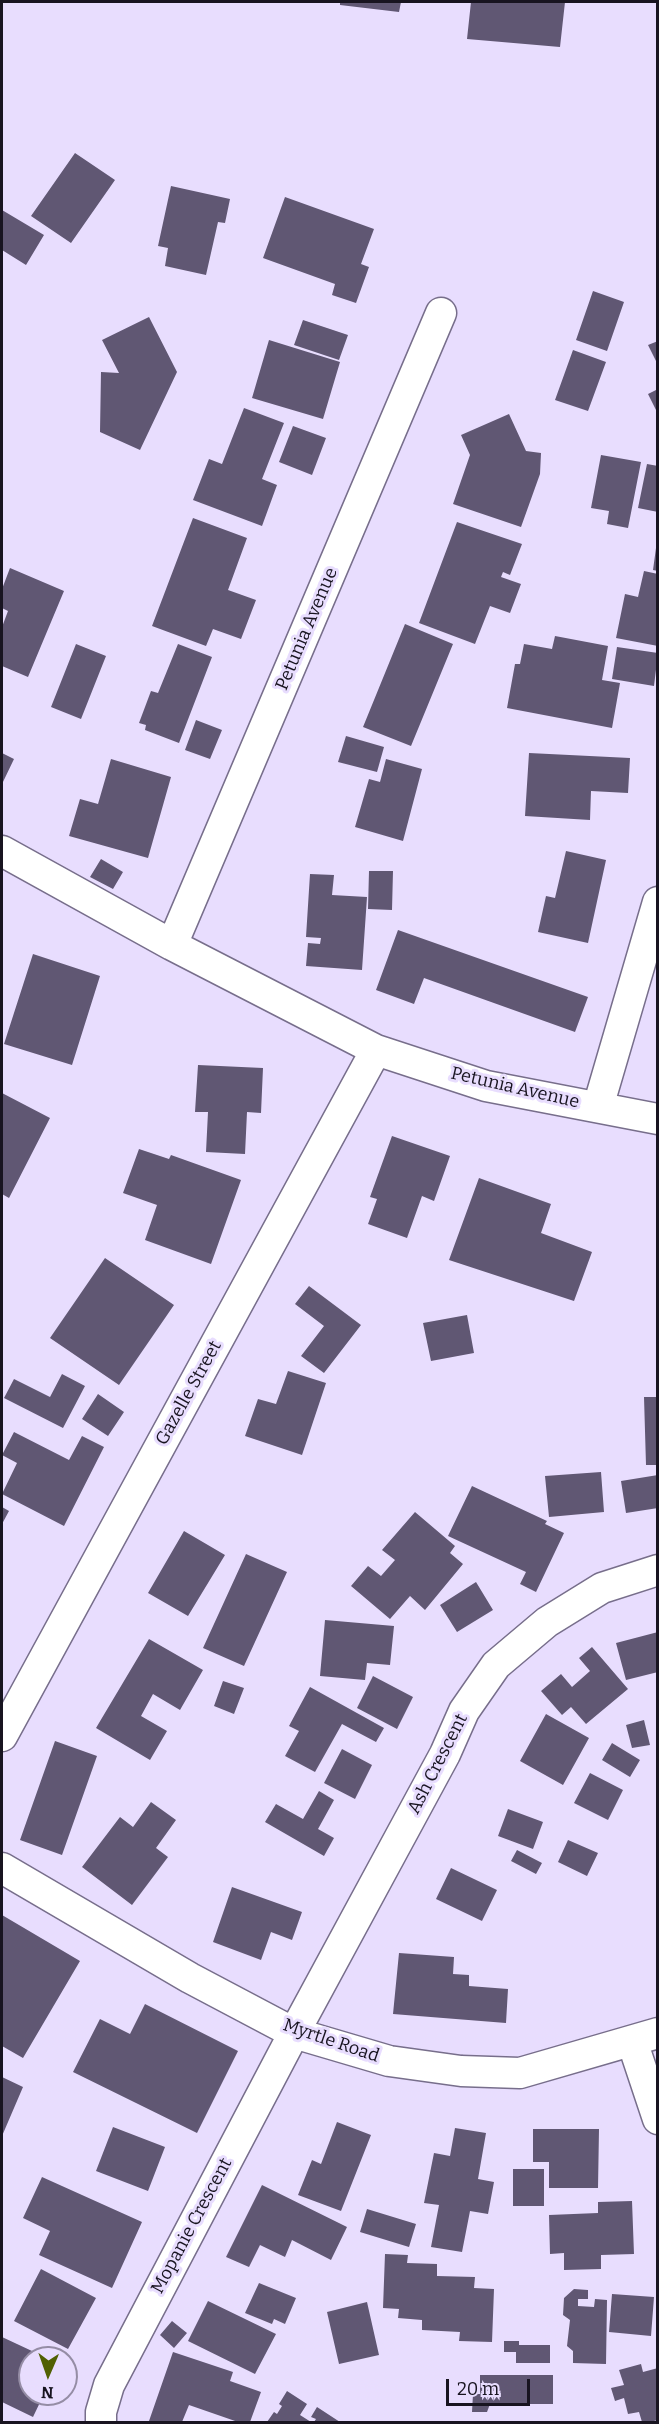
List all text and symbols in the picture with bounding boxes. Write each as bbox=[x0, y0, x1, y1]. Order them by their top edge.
street label: Petunia Avenue bbox=[271, 564, 343, 694]
street label: Petunia Avenue bbox=[449, 1063, 581, 1113]
street label: Gazelle Street bbox=[151, 1337, 227, 1449]
street label: Ash Crescent bbox=[403, 1710, 473, 1818]
street label: Myrtle Road bbox=[280, 2014, 382, 2068]
street label: Mopanie Crescent bbox=[147, 2154, 237, 2298]
north arrow bbox=[18, 2346, 78, 2406]
scale bar bbox=[449, 2367, 533, 2405]
text: 20 m bbox=[457, 2378, 499, 2400]
text: N bbox=[41, 2383, 54, 2402]

